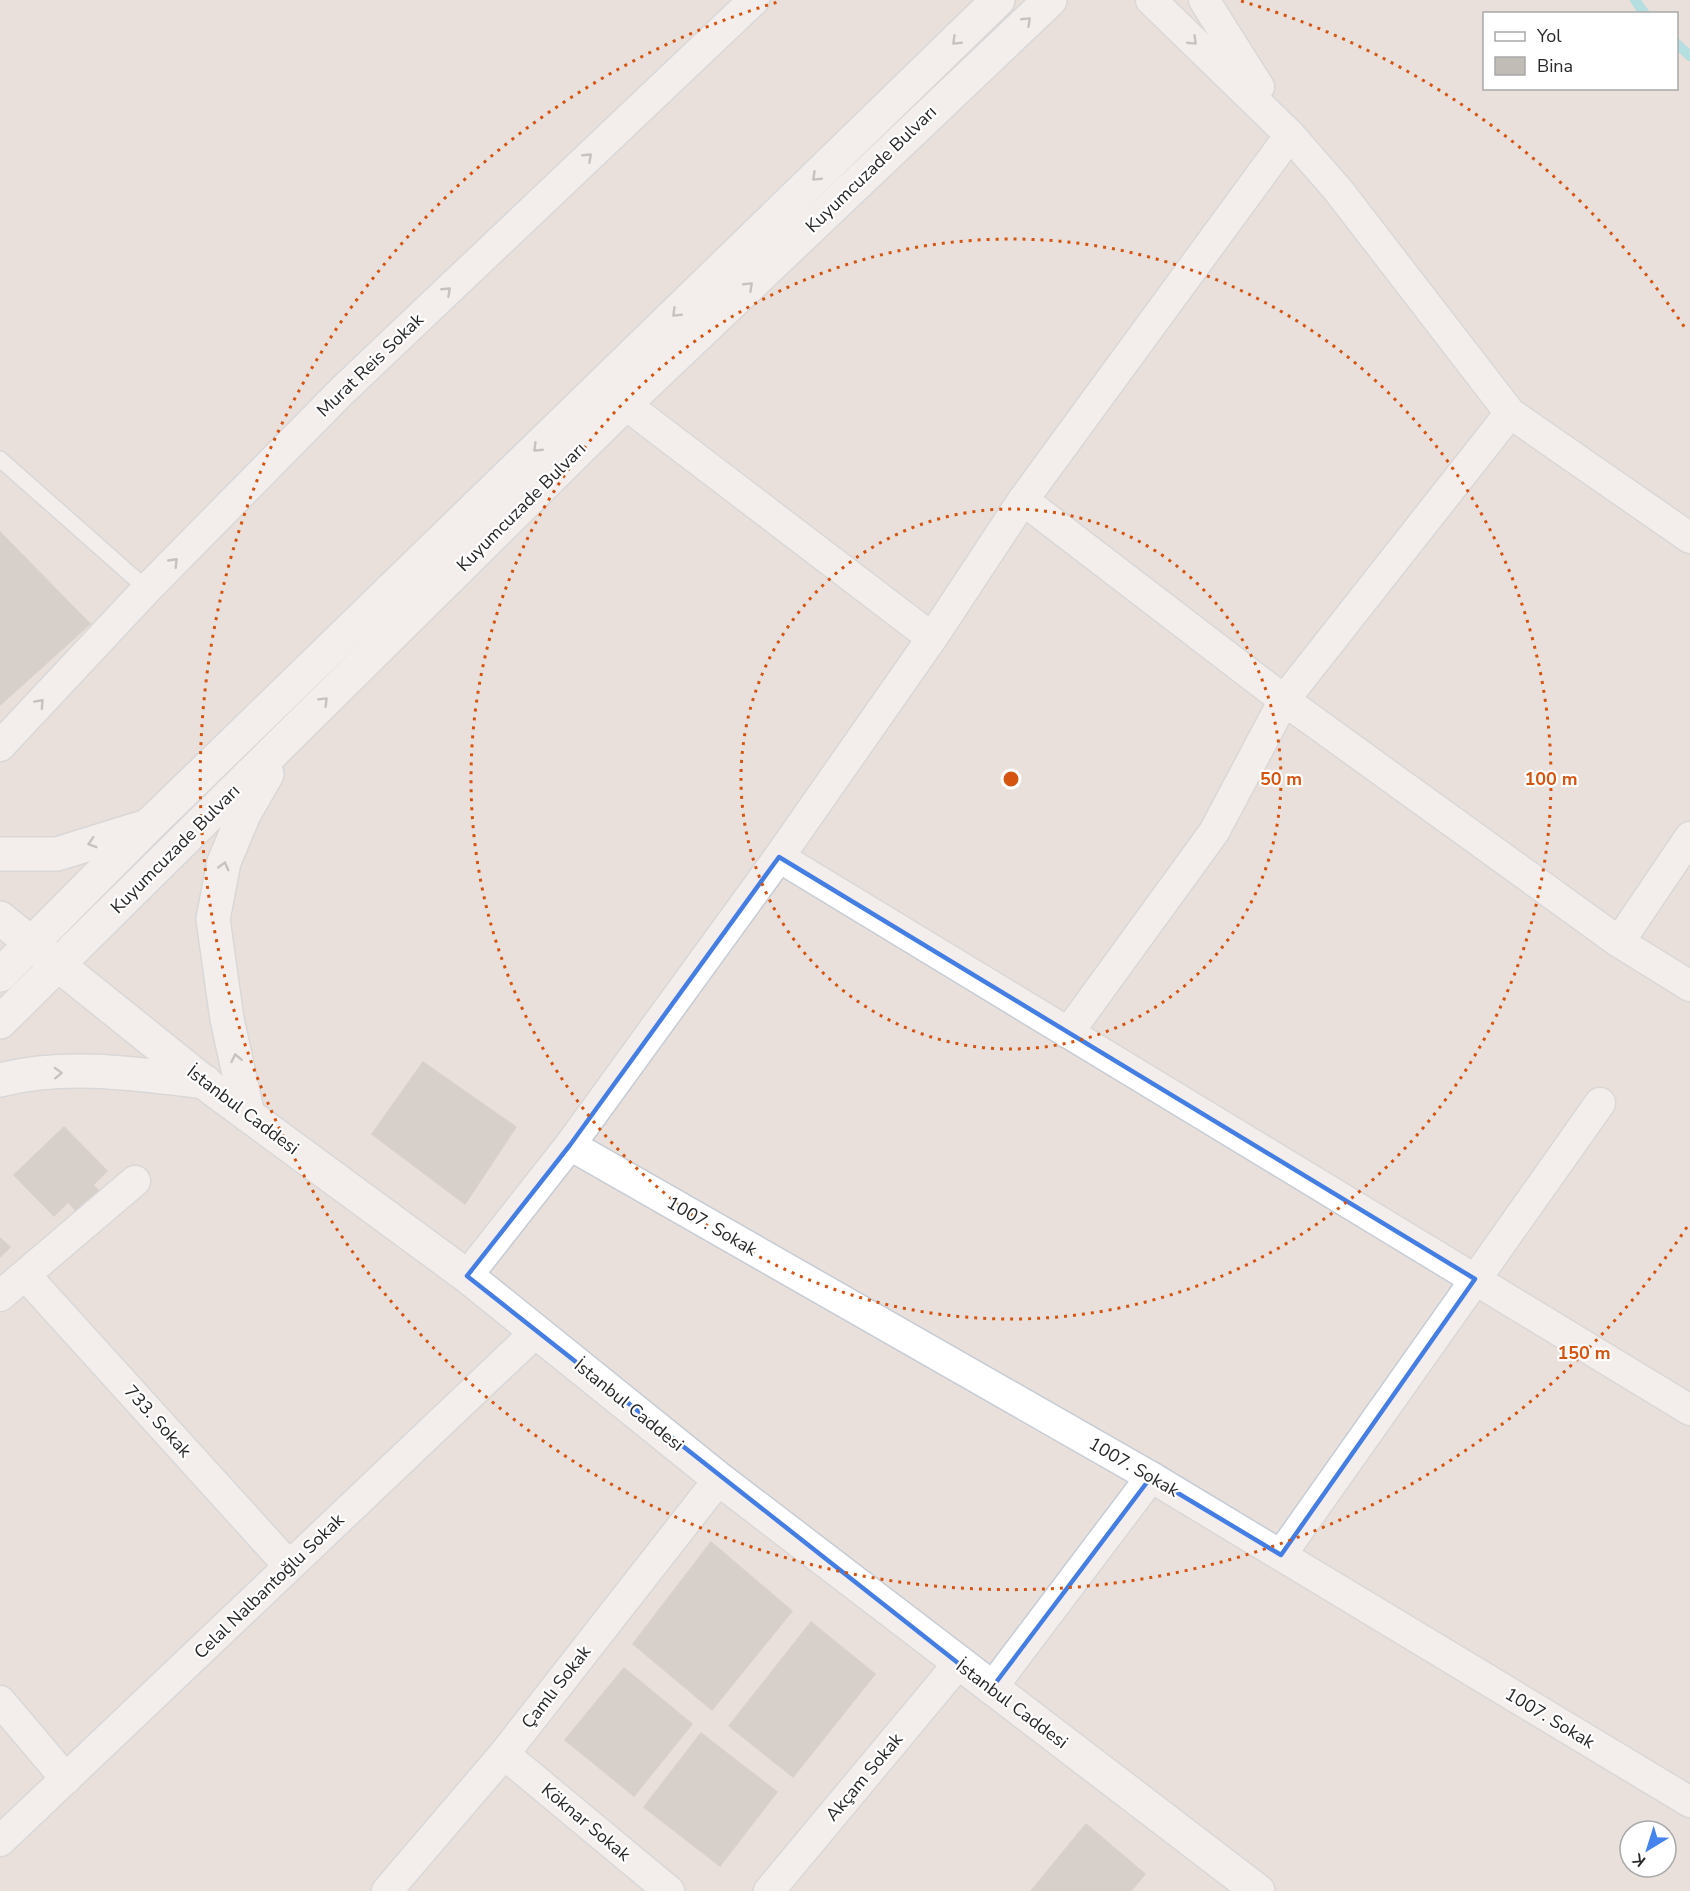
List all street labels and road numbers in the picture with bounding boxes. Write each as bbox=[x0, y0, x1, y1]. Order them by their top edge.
street label: Kuyumcuzade Bulvarı bbox=[800, 100, 942, 238]
street label: Murat Reis Sokak bbox=[311, 307, 429, 422]
street label: Kuyumcuzade Bulvarı bbox=[451, 437, 591, 577]
street label: Kuyumcuzade Bulvarı bbox=[105, 779, 245, 919]
street label: İstanbul Caddesi bbox=[182, 1060, 304, 1160]
street label: 1007. Sokak bbox=[662, 1190, 762, 1262]
street label: İstanbul Caddesi bbox=[569, 1353, 689, 1457]
street label: 733. Sokak bbox=[119, 1380, 198, 1463]
street label: 1007. Sokak bbox=[1084, 1431, 1184, 1503]
street label: Celal Nalbantoğlu Sokak bbox=[189, 1507, 350, 1664]
street label: Çamlı Sokak bbox=[516, 1640, 597, 1734]
street label: İstanbul Caddesi bbox=[951, 1654, 1073, 1754]
street label: 1007. Sokak bbox=[1501, 1682, 1600, 1755]
street label: Akçam Sokak bbox=[820, 1727, 909, 1826]
street label: Köknar Sokak bbox=[536, 1778, 636, 1867]

